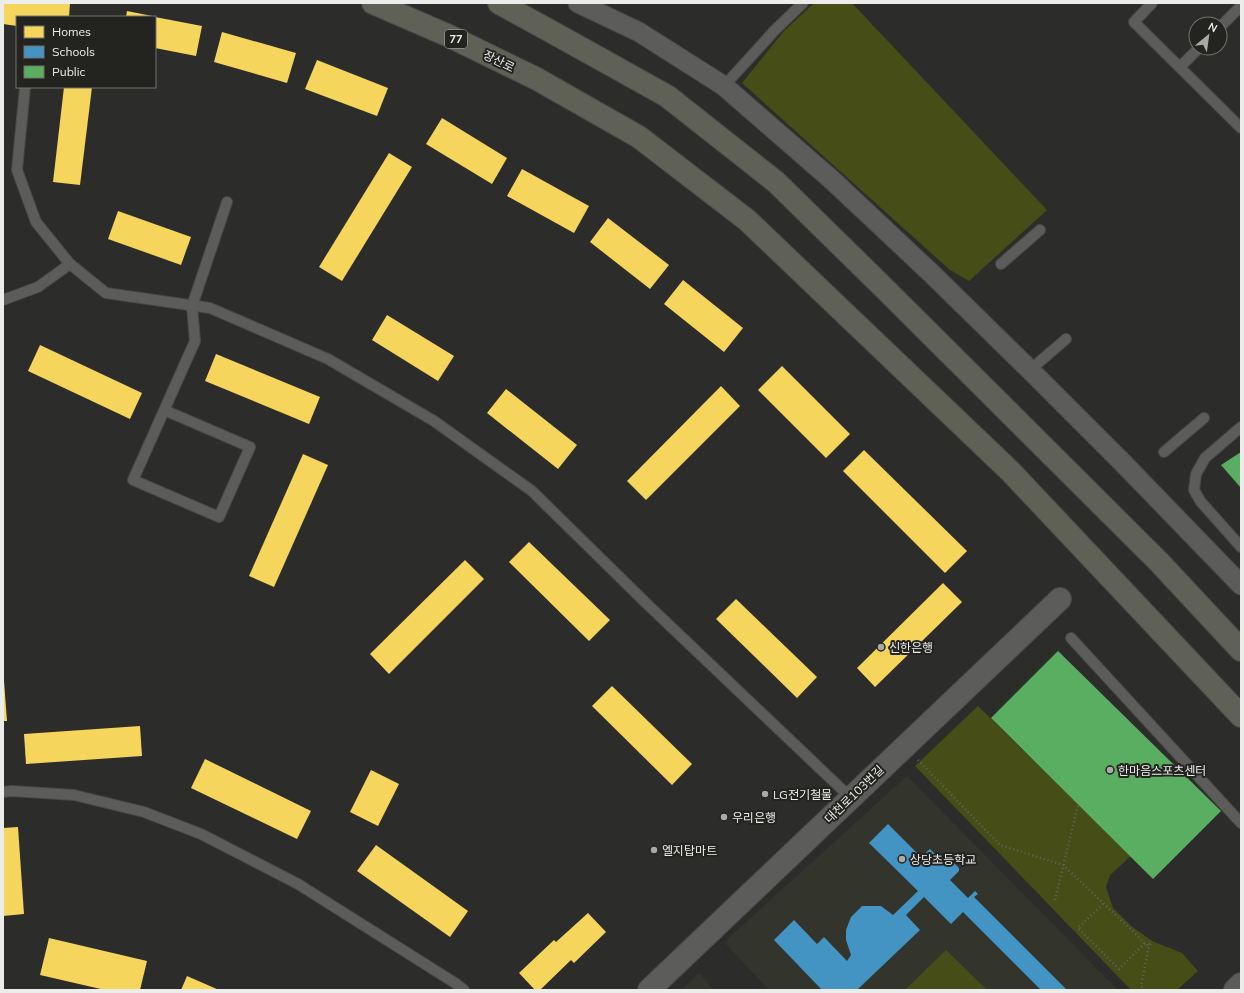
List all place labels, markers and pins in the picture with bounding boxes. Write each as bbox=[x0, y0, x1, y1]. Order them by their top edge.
place label: 신한은행 bbox=[889, 640, 933, 655]
marker: 신한은행 bbox=[876, 642, 886, 652]
place label: 한마음스포츠센터 bbox=[1118, 763, 1206, 778]
marker: 한마음스포츠센터 bbox=[1105, 765, 1115, 775]
place label: LG전기철물 bbox=[773, 787, 832, 802]
marker: LG전기철물 bbox=[760, 789, 770, 799]
place label: 우리은행 bbox=[732, 810, 776, 825]
marker: 우리은행 bbox=[719, 812, 729, 822]
place label: 엘지탑마트 bbox=[662, 843, 717, 858]
marker: 엘지탑마트 bbox=[649, 845, 659, 855]
place label: 상당초등학교 bbox=[910, 852, 976, 867]
marker: 상당초등학교 bbox=[897, 854, 907, 864]

